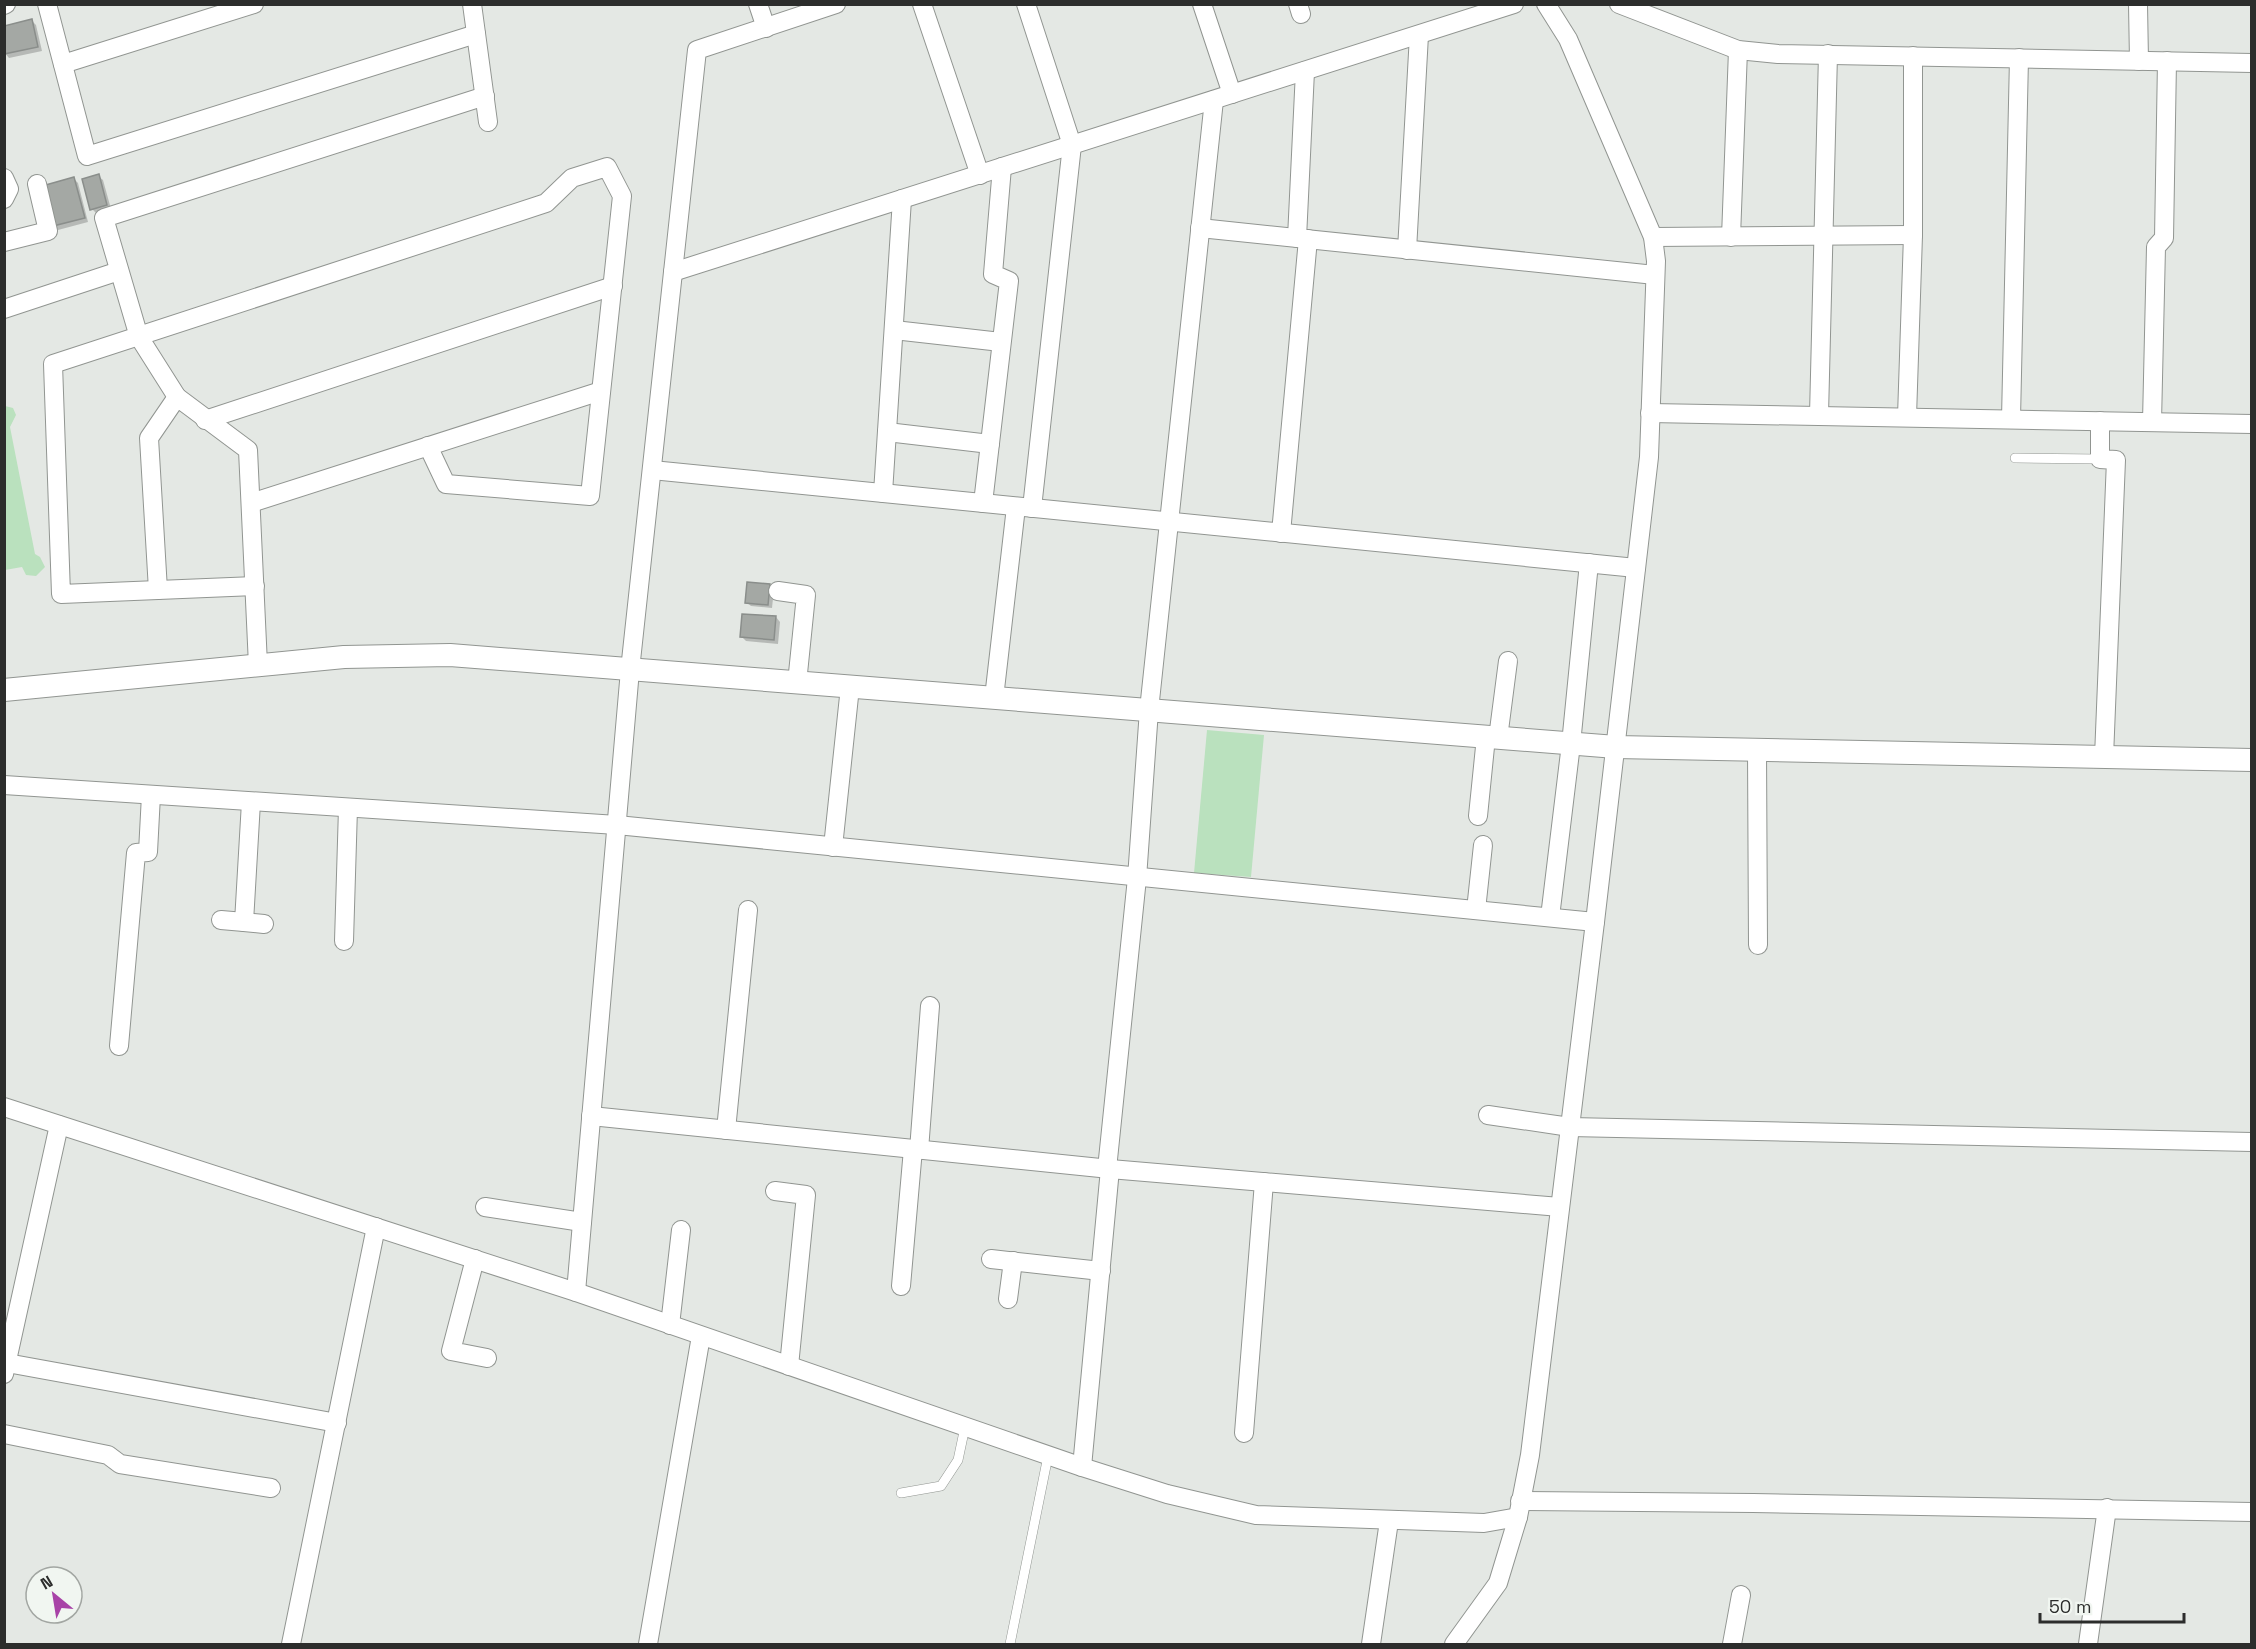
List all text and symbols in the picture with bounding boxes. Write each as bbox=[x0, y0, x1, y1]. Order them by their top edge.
north arrow bbox=[24, 1565, 84, 1625]
text: N bbox=[37, 1571, 57, 1594]
scale bar bbox=[2040, 1586, 2184, 1624]
text: 50 m bbox=[2049, 1595, 2091, 1618]

